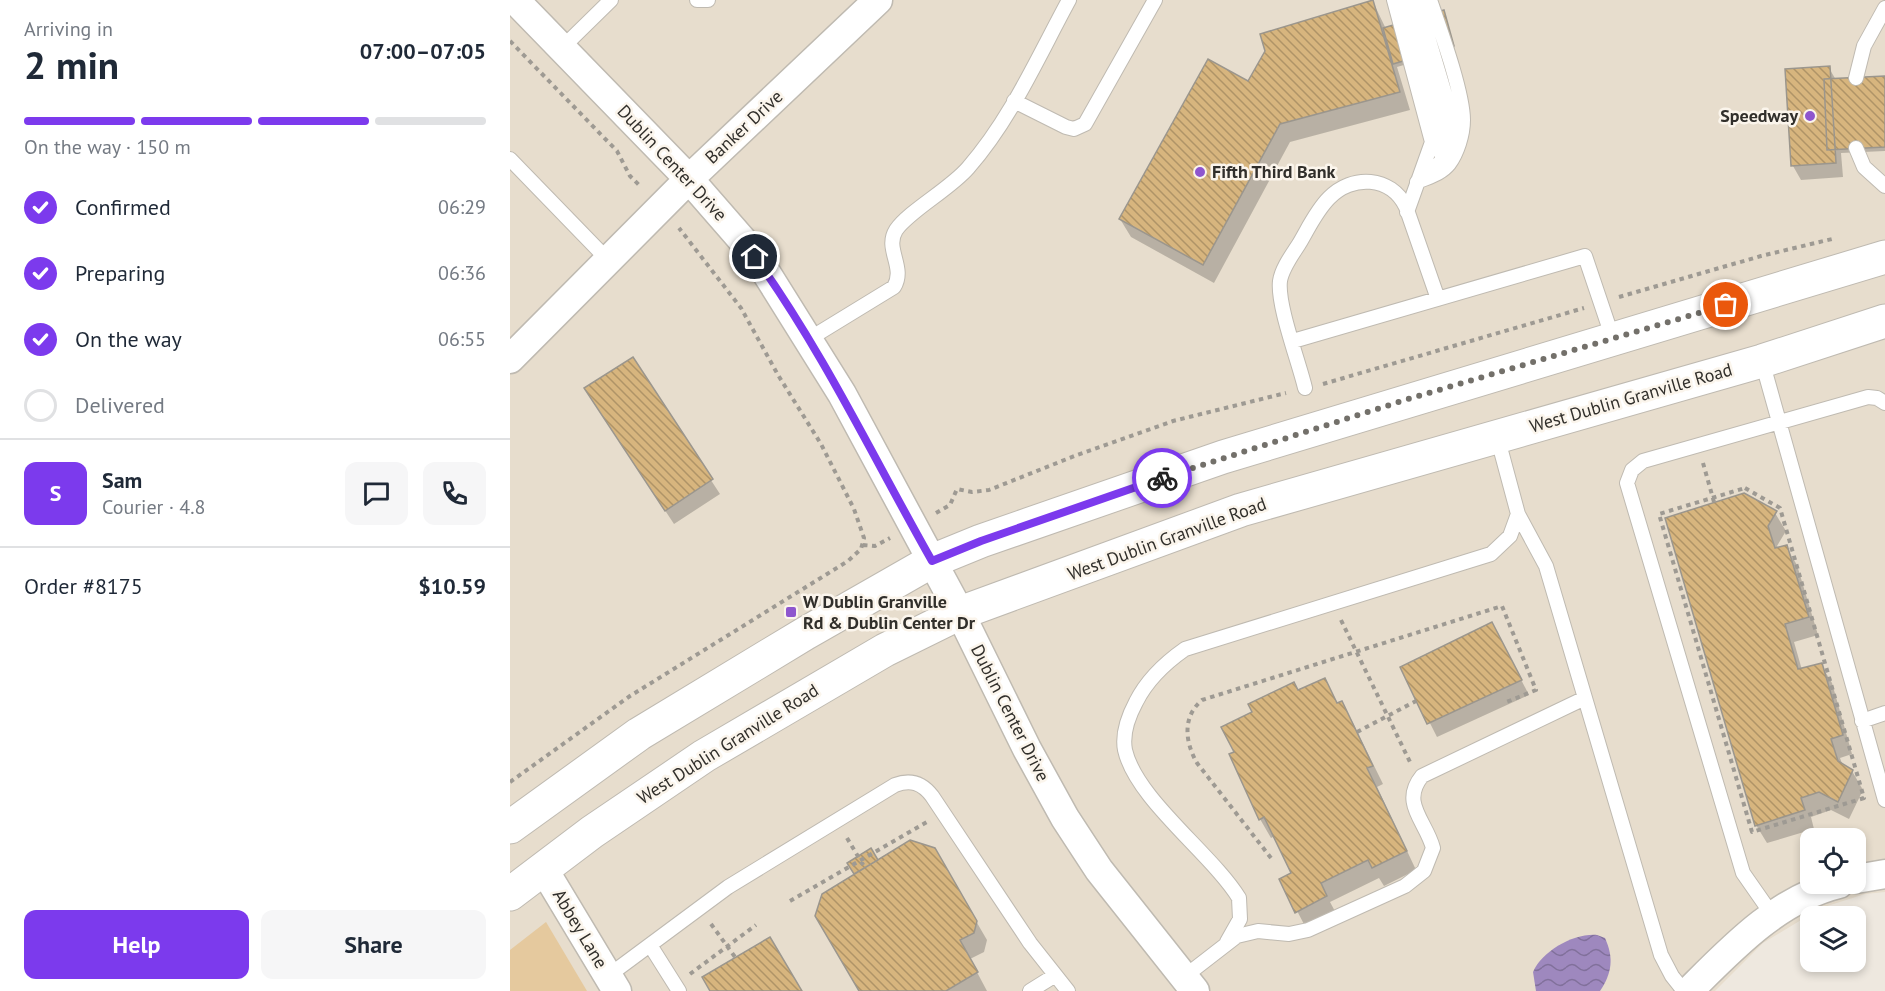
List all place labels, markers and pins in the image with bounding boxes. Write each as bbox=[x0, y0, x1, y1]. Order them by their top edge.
place label: Speedway bbox=[1720, 104, 1798, 127]
marker: Speedway bbox=[1803, 109, 1817, 123]
place label: Fifth Third Bank bbox=[1212, 160, 1335, 183]
marker: Fifth Third Bank bbox=[1193, 165, 1207, 179]
pin bbox=[729, 231, 780, 282]
pin bbox=[1700, 279, 1751, 330]
place label: W Dublin Granville Rd & Dublin Center Dr bbox=[803, 590, 976, 634]
marker: W Dublin Granville Rd & Dublin Center Dr bbox=[784, 605, 798, 619]

